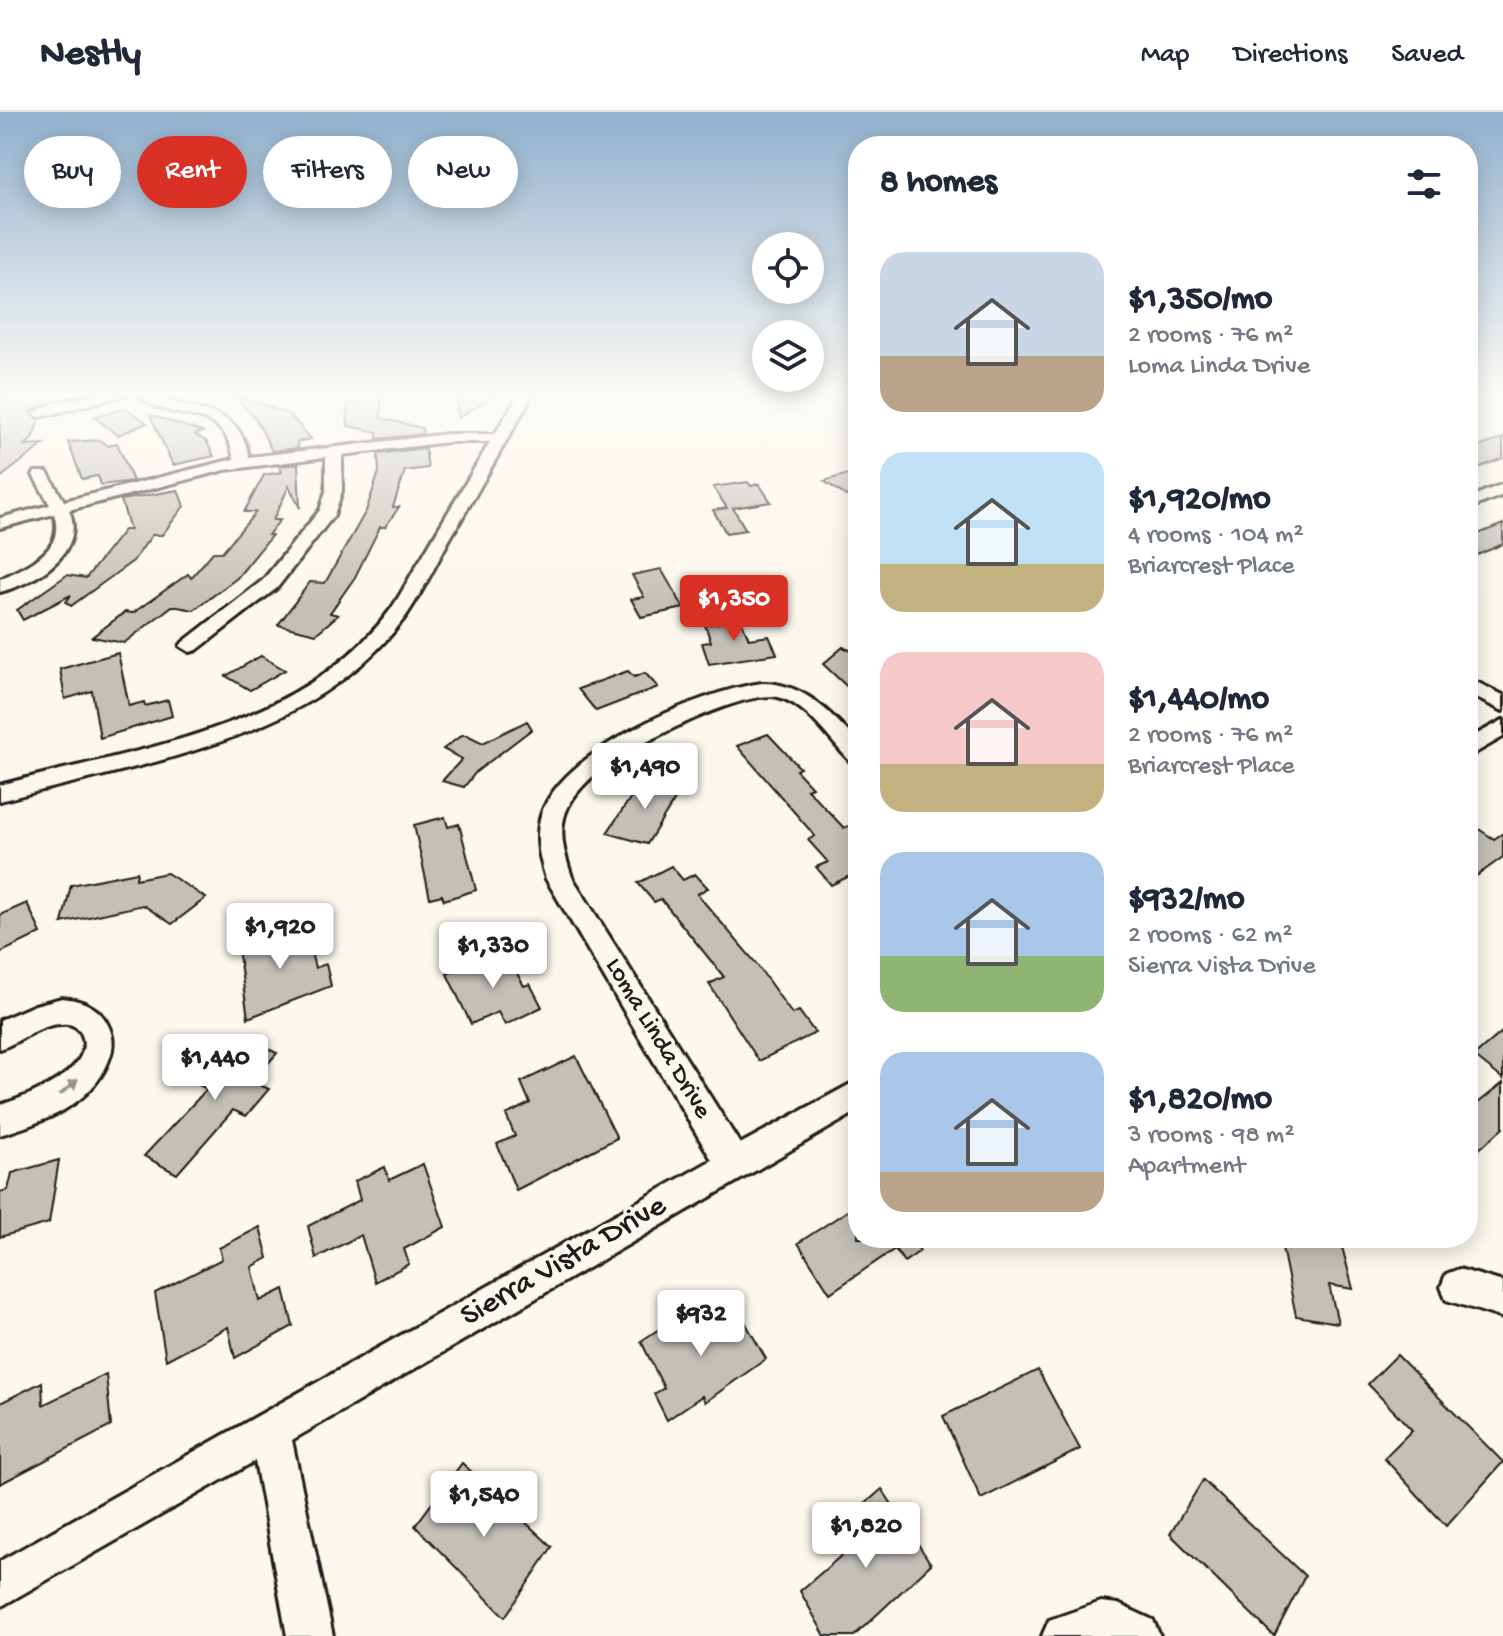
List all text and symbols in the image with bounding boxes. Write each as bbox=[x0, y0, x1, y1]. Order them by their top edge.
text: Nestly bbox=[40, 33, 141, 77]
text: Map bbox=[1141, 39, 1189, 72]
text: Directions bbox=[1233, 39, 1347, 72]
text: Saved bbox=[1391, 39, 1463, 72]
chip: Buy bbox=[24, 136, 121, 208]
chip: Rent bbox=[137, 136, 247, 208]
chip: Filters bbox=[263, 136, 392, 208]
chip: New bbox=[408, 136, 518, 208]
icon: filters bbox=[1402, 162, 1446, 206]
text: 8 homes bbox=[880, 164, 997, 204]
map controls bbox=[752, 232, 824, 392]
button: locate bbox=[752, 232, 824, 304]
text: $1,350/mo bbox=[1128, 281, 1272, 321]
icon: home bbox=[944, 284, 1040, 380]
button: layers bbox=[752, 320, 824, 392]
text: 2 rooms · 76 m² bbox=[1128, 321, 1293, 352]
text: Loma Linda Drive bbox=[1128, 352, 1310, 383]
text: $1,920/mo bbox=[1128, 481, 1271, 521]
icon: home bbox=[944, 484, 1040, 580]
text: 4 rooms · 104 m² bbox=[1128, 521, 1304, 552]
text: Briarcrest Place bbox=[1128, 552, 1294, 583]
pin: $1,350 bbox=[669, 575, 799, 643]
text: $1,350 bbox=[698, 585, 770, 616]
text: $1,440/mo bbox=[1128, 681, 1269, 721]
icon: home bbox=[944, 684, 1040, 780]
text: 2 rooms · 76 m² bbox=[1128, 721, 1293, 752]
pin: $1,490 bbox=[580, 743, 710, 811]
text: Briarcrest Place bbox=[1128, 752, 1294, 783]
text: $1,490 bbox=[610, 753, 680, 784]
text: $932/mo bbox=[1128, 881, 1245, 921]
icon: home bbox=[944, 884, 1040, 980]
pin: $1,920 bbox=[215, 903, 345, 971]
text: $1,920 bbox=[245, 913, 315, 944]
text: 2 rooms · 62 m² bbox=[1128, 921, 1292, 952]
pin: $1,330 bbox=[428, 922, 558, 990]
text: $1,330 bbox=[457, 932, 529, 963]
text: Sierra Vista Drive bbox=[1128, 952, 1316, 983]
street label: Loma Linda Drive bbox=[597, 953, 717, 1126]
pin: $1,440 bbox=[150, 1034, 280, 1102]
text: $1,440 bbox=[180, 1044, 250, 1075]
one-way arrow bbox=[59, 1079, 79, 1096]
text: $1,820/mo bbox=[1128, 1081, 1272, 1121]
icon: home bbox=[944, 1084, 1040, 1180]
text: 3 rooms · 98 m² bbox=[1128, 1121, 1295, 1152]
text: Apartment bbox=[1128, 1152, 1245, 1183]
street label: Sierra Vista Drive bbox=[454, 1188, 674, 1336]
pin: $932 bbox=[654, 1290, 748, 1358]
text: $932 bbox=[676, 1300, 726, 1331]
pin: $1,540 bbox=[419, 1471, 549, 1539]
text: $1,540 bbox=[448, 1481, 520, 1512]
pin: $1,820 bbox=[801, 1502, 931, 1570]
text: $1,820 bbox=[830, 1512, 902, 1543]

